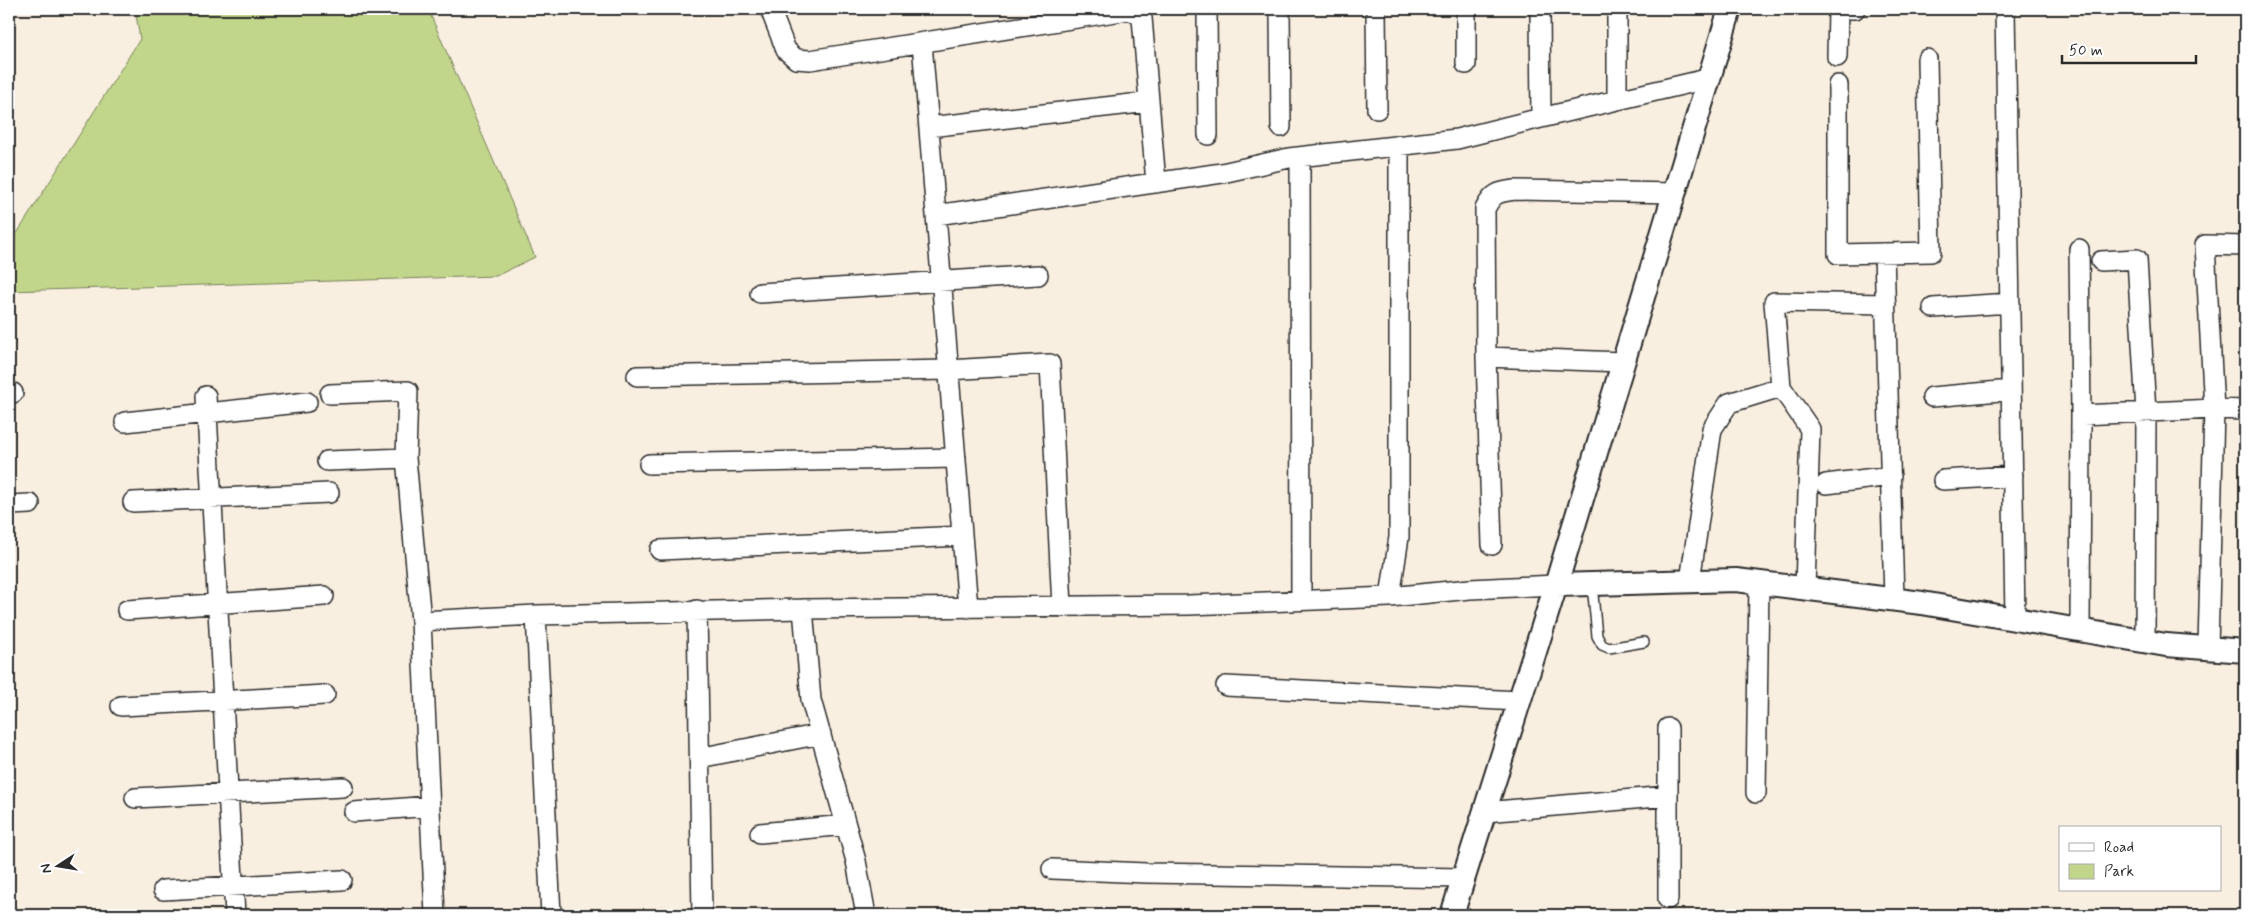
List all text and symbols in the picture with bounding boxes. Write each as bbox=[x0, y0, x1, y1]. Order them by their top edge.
scale bar bbox=[2062, 32, 2195, 64]
text: 50 m bbox=[2069, 41, 2103, 61]
legend bbox=[2059, 826, 2222, 892]
text: Road bbox=[2104, 838, 2134, 858]
north arrow bbox=[32, 842, 82, 892]
text: N bbox=[36, 862, 56, 875]
text: Park bbox=[2104, 862, 2134, 882]

